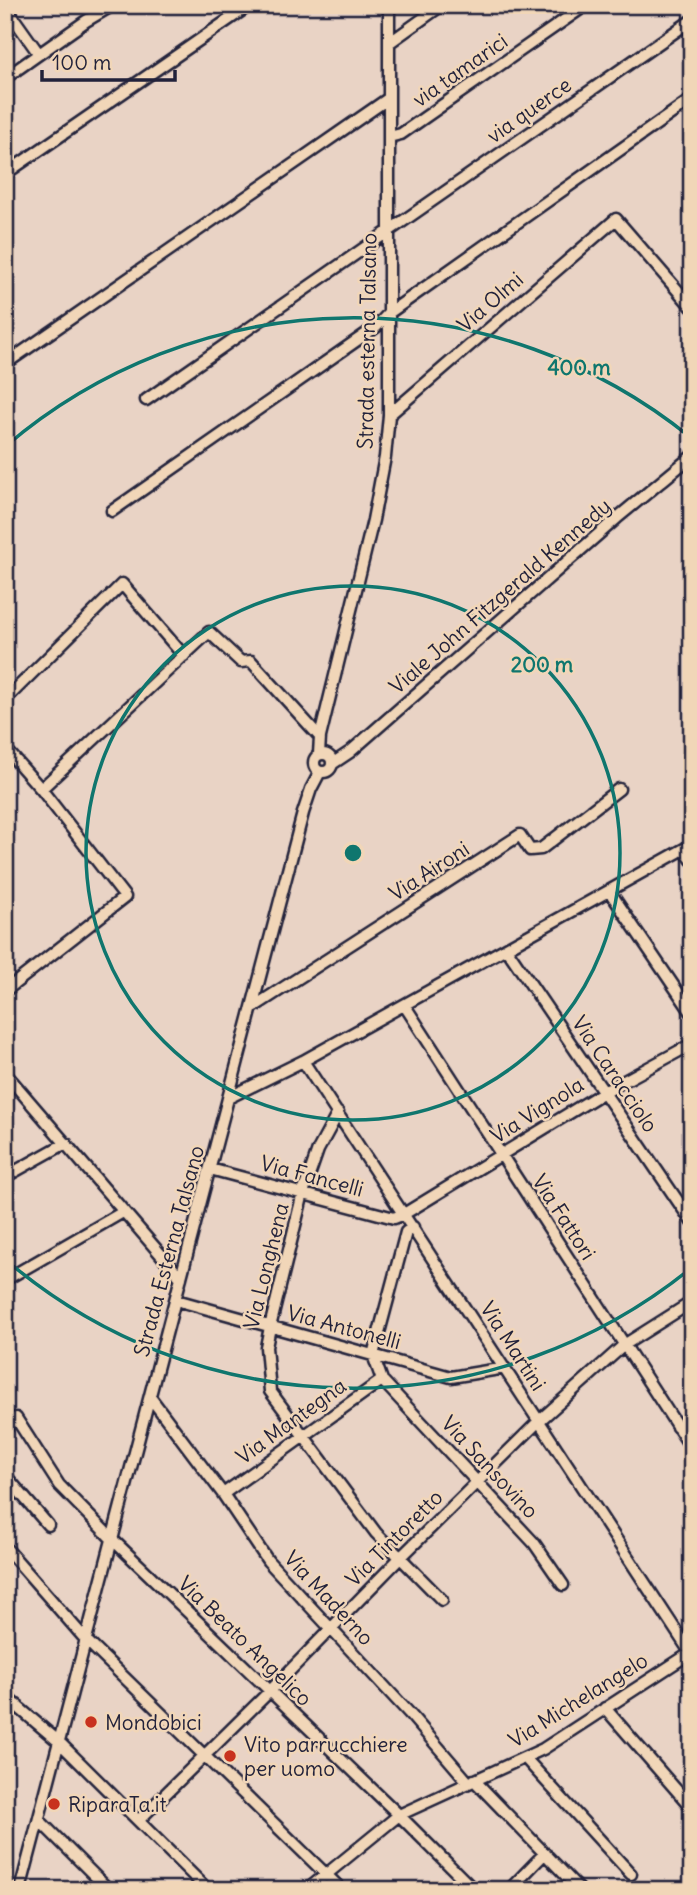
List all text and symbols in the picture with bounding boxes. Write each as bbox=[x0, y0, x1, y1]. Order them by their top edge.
street label: via tamarici bbox=[407, 27, 513, 113]
scale bar bbox=[42, 38, 175, 82]
text: 100 m bbox=[52, 49, 111, 76]
street label: via querce bbox=[482, 71, 576, 149]
street label: Strada esterna Talsano bbox=[352, 232, 382, 450]
street label: Via Olmi bbox=[451, 266, 529, 338]
text: 400 m bbox=[547, 354, 611, 381]
street label: Viale John Fitzgerald Kennedy bbox=[384, 492, 616, 700]
text: 200 m bbox=[511, 651, 574, 678]
street label: Via Aironi bbox=[384, 835, 474, 907]
centre of rings bbox=[341, 841, 365, 865]
street label: Via Caracciolo bbox=[566, 1011, 664, 1137]
street label: Via Vignola bbox=[485, 1071, 589, 1149]
street label: Strada Esterna Talsano bbox=[128, 1142, 210, 1360]
street label: Via Fancelli bbox=[258, 1149, 366, 1203]
street label: Via Fattori bbox=[526, 1169, 602, 1265]
street label: Via Longhena bbox=[237, 1200, 295, 1332]
street label: Via Martini bbox=[474, 1296, 552, 1396]
street label: Via Antonelli bbox=[284, 1299, 404, 1355]
street label: Via Mantegna bbox=[231, 1372, 351, 1470]
street label: Via Sansovino bbox=[436, 1410, 544, 1524]
street label: Via Tintoretto bbox=[340, 1484, 448, 1592]
street label: Via Maderno bbox=[278, 1545, 380, 1651]
street label: Via Beato Angelico bbox=[172, 1570, 318, 1712]
street label: Via Michelangelo bbox=[503, 1646, 653, 1754]
place label: Mondobici bbox=[105, 1709, 202, 1736]
marker: Mondobici bbox=[83, 1714, 99, 1730]
place label: Vito parrucchiere per uomo bbox=[244, 1731, 408, 1782]
marker: Vito parrucchiere per uomo bbox=[222, 1748, 238, 1764]
place label: RiparaTa.it bbox=[68, 1791, 167, 1818]
marker: RiparaTa.it bbox=[46, 1796, 62, 1812]

